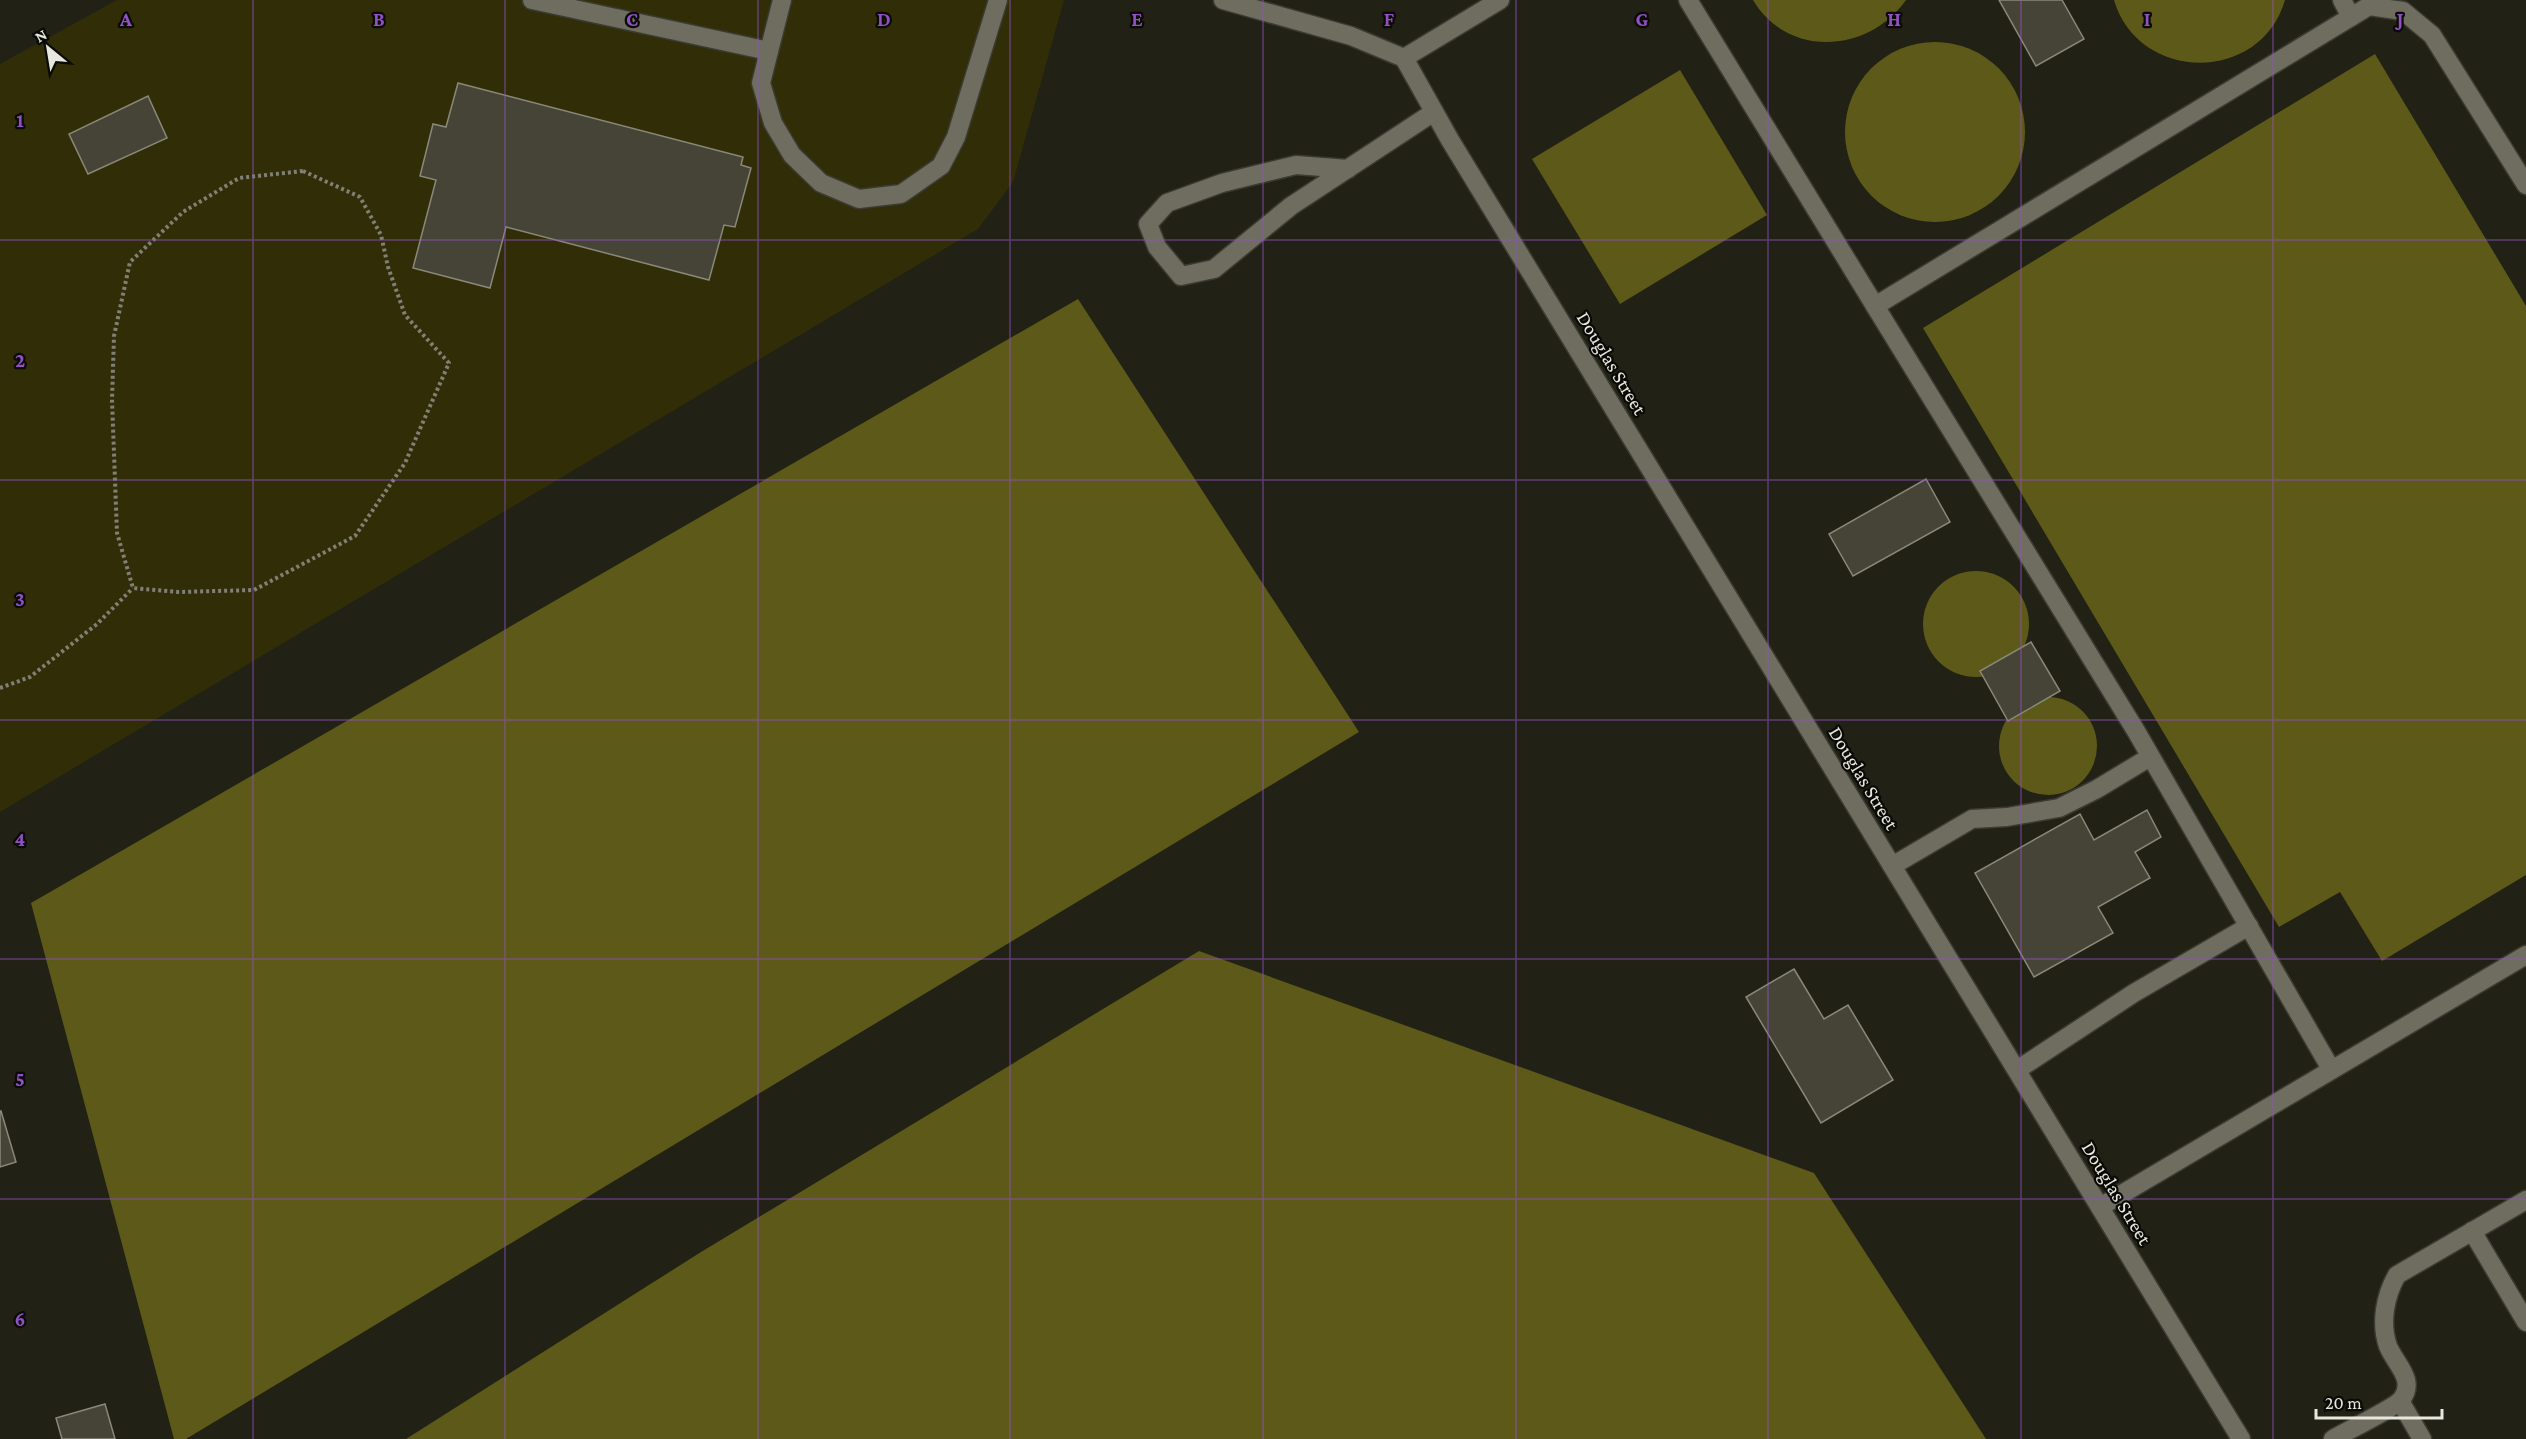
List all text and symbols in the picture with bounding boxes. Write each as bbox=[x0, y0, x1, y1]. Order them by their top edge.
text: A bbox=[119, 8, 133, 30]
text: B bbox=[373, 8, 385, 30]
text: C bbox=[626, 8, 638, 30]
text: D bbox=[877, 8, 891, 30]
text: E bbox=[1131, 8, 1143, 30]
text: F bbox=[1384, 8, 1395, 30]
text: G bbox=[1636, 8, 1649, 30]
text: H bbox=[1887, 8, 1901, 30]
text: I bbox=[2144, 8, 2151, 30]
text: J bbox=[2395, 8, 2404, 30]
north arrow bbox=[18, 18, 78, 78]
text: N bbox=[32, 25, 50, 46]
text: 1 bbox=[16, 109, 24, 131]
street label: Douglas Street bbox=[1572, 307, 1652, 419]
text: 2 bbox=[15, 349, 25, 371]
text: 3 bbox=[15, 588, 25, 610]
street label: Douglas Street bbox=[1824, 722, 1904, 834]
text: 4 bbox=[15, 828, 26, 850]
text: 5 bbox=[15, 1068, 25, 1090]
street label: Douglas Street bbox=[2077, 1137, 2157, 1249]
text: 6 bbox=[15, 1308, 25, 1330]
scale bar bbox=[2316, 1382, 2442, 1420]
text: 20 m bbox=[2325, 1393, 2362, 1413]

